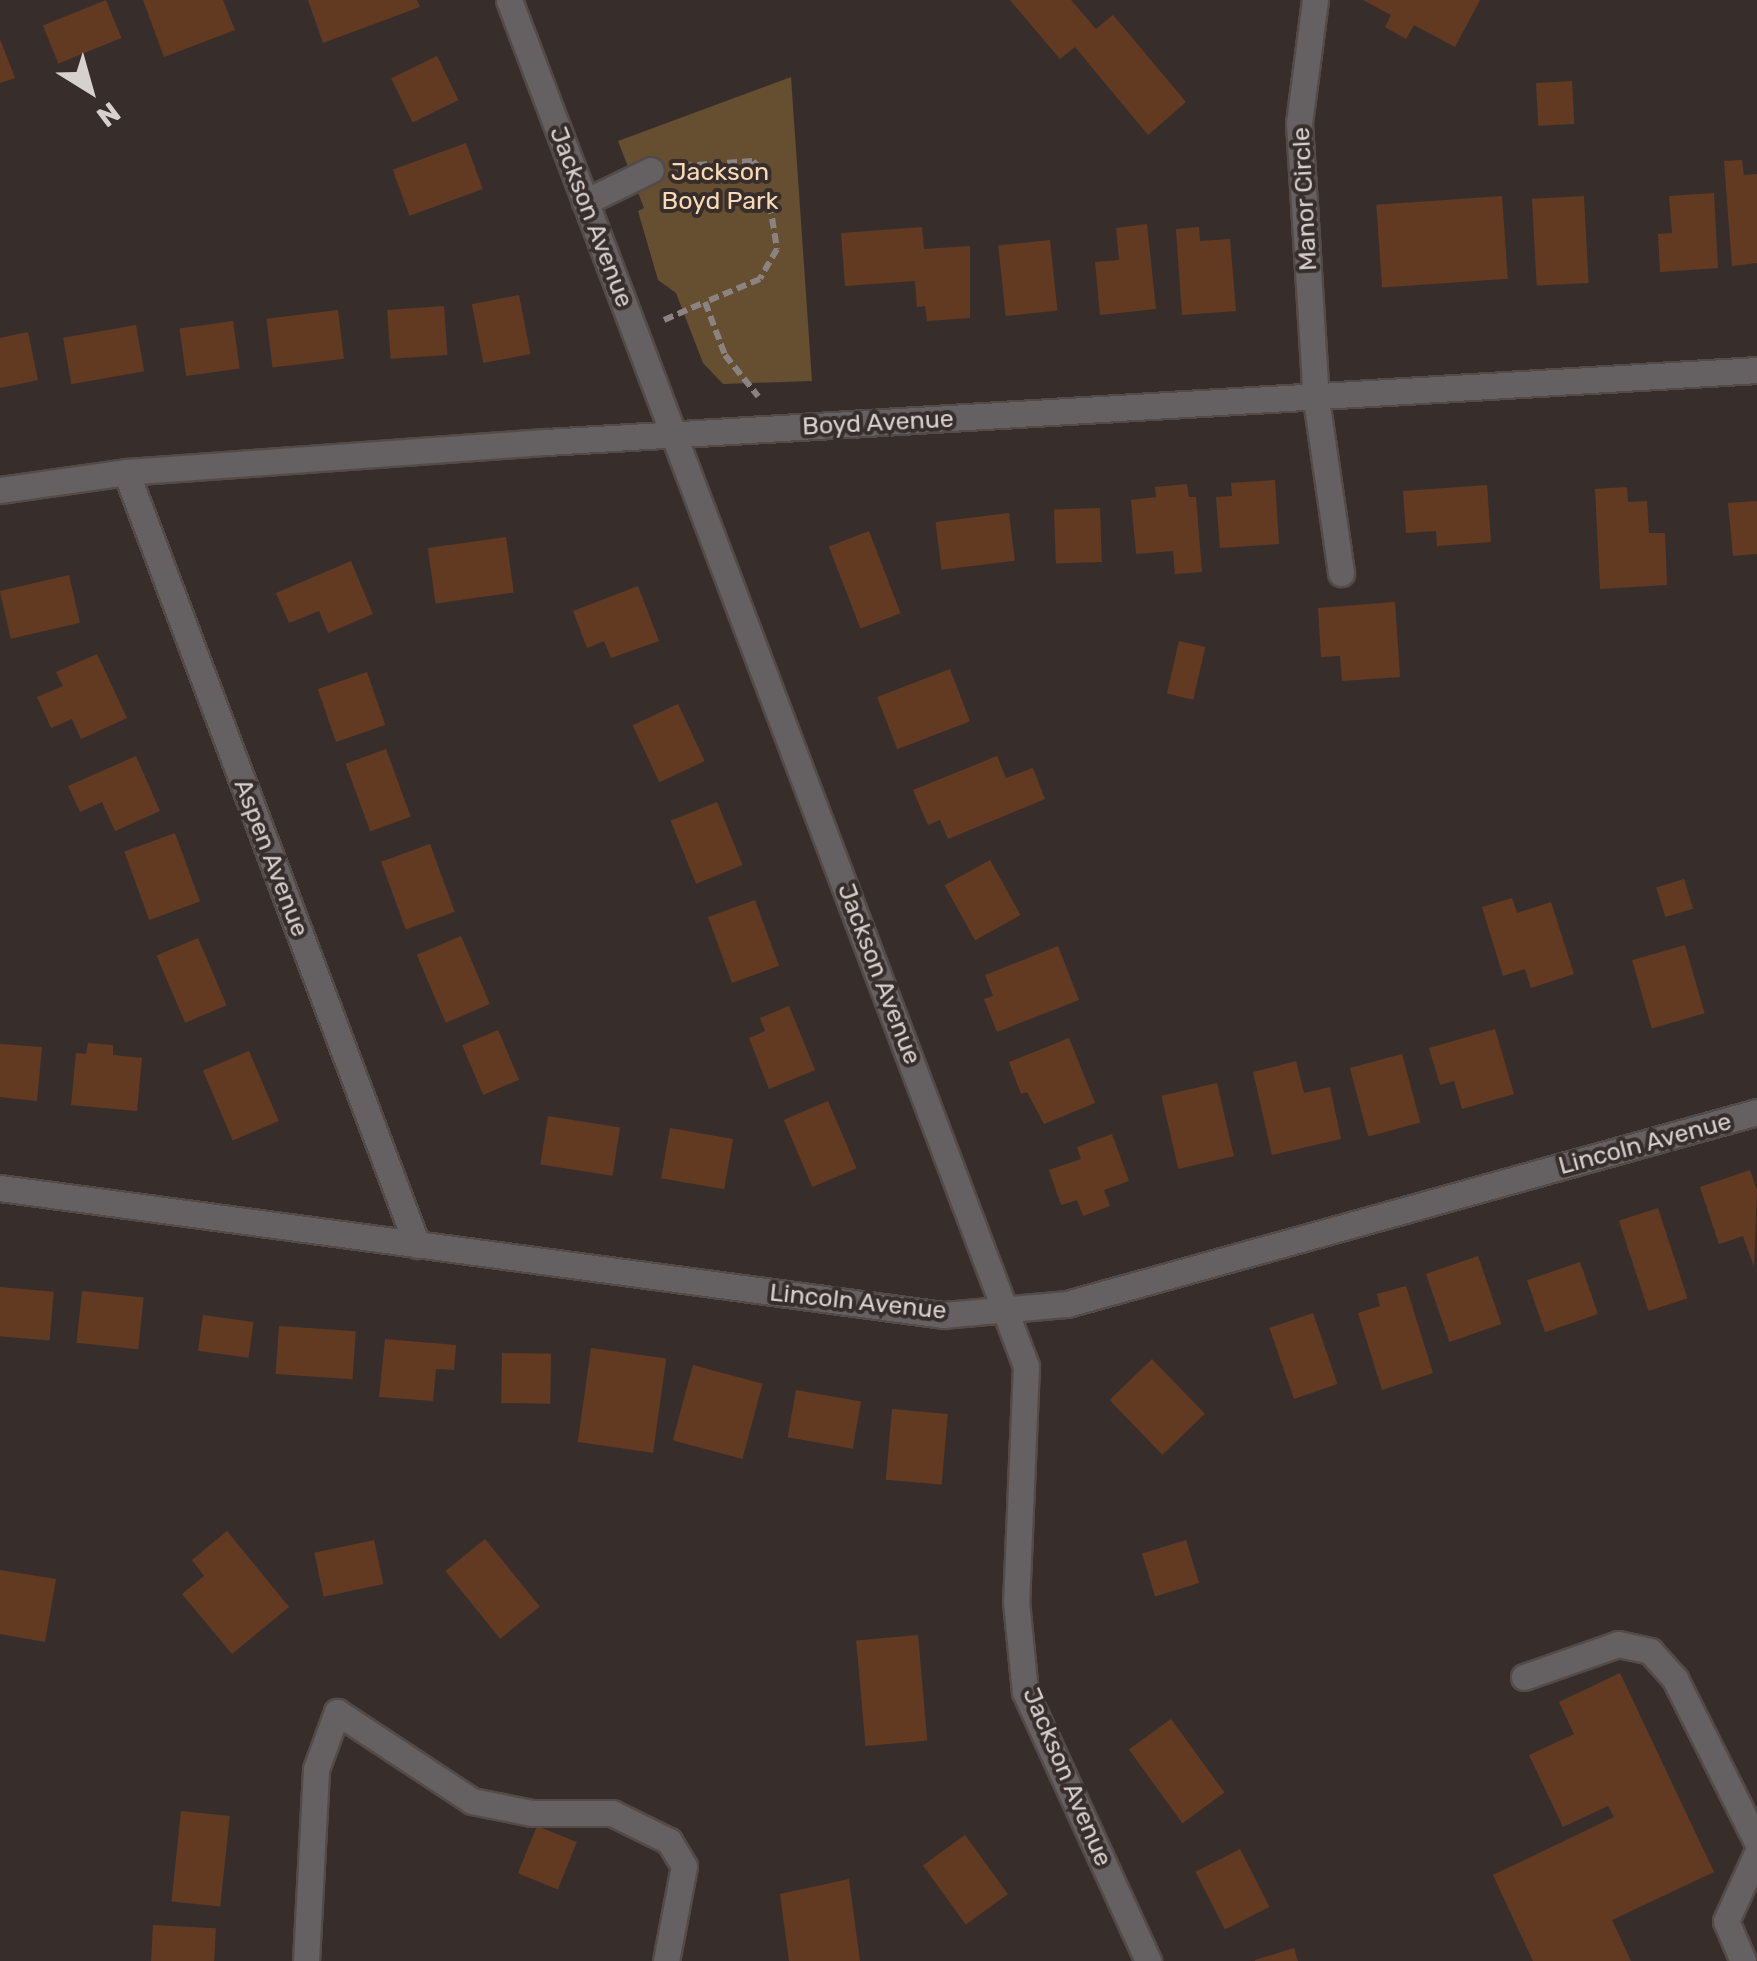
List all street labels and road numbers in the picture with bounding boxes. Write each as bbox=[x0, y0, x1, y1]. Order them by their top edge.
street label: Jackson Avenue bbox=[543, 122, 639, 312]
street label: Manor Circle bbox=[1286, 126, 1324, 272]
street label: Boyd Avenue bbox=[801, 404, 955, 442]
street label: Aspen Avenue bbox=[227, 775, 315, 941]
street label: Jackson Avenue bbox=[831, 879, 927, 1069]
street label: Lincoln Avenue bbox=[1555, 1106, 1735, 1182]
street label: Lincoln Avenue bbox=[768, 1278, 948, 1326]
street label: Jackson Avenue bbox=[1016, 1683, 1118, 1871]

